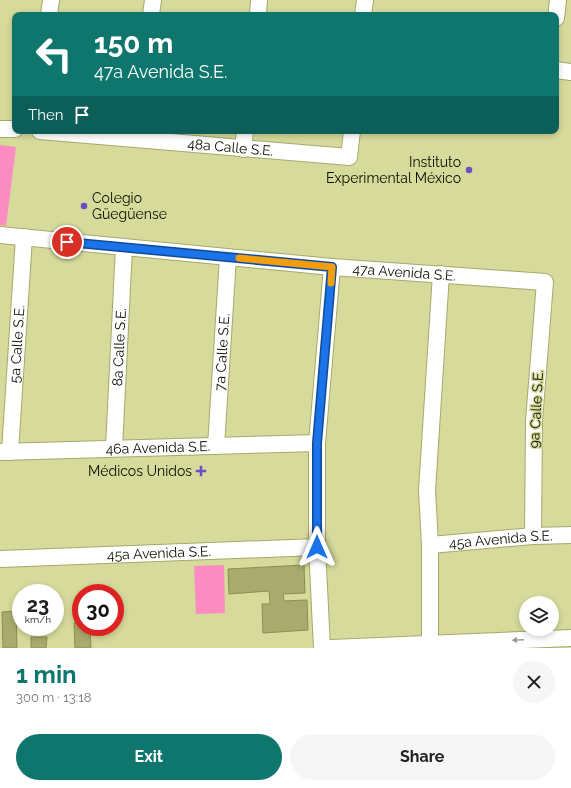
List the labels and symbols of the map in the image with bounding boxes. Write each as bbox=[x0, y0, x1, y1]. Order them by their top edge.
street label: 48a Calle S.E. bbox=[187, 135, 274, 159]
place label: Instituto Experimental México bbox=[326, 154, 461, 186]
marker: Instituto Experimental México bbox=[464, 165, 474, 175]
place label: Colegio Güegüense bbox=[92, 190, 167, 222]
marker: Colegio Güegüense bbox=[79, 201, 89, 211]
pin bbox=[50, 225, 84, 259]
street label: 47a Avenida S.E. bbox=[352, 260, 457, 284]
street label: 5a Calle S.E. bbox=[7, 305, 28, 384]
street label: 8a Calle S.E. bbox=[109, 308, 129, 387]
street label: 7a Calle S.E. bbox=[212, 313, 232, 391]
street label: 9a Calle S.E. bbox=[526, 369, 546, 449]
street label: 46a Avenida S.E. bbox=[105, 438, 211, 457]
place label: Médicos Unidos bbox=[88, 463, 192, 479]
marker: Médicos Unidos bbox=[195, 465, 207, 477]
position arrow bbox=[296, 526, 338, 568]
street label: 45a Avenida S.E. bbox=[448, 527, 553, 551]
street label: 45a Avenida S.E. bbox=[107, 543, 211, 563]
speed limit sign: 30 bbox=[72, 584, 124, 636]
one-way arrow bbox=[512, 637, 524, 644]

